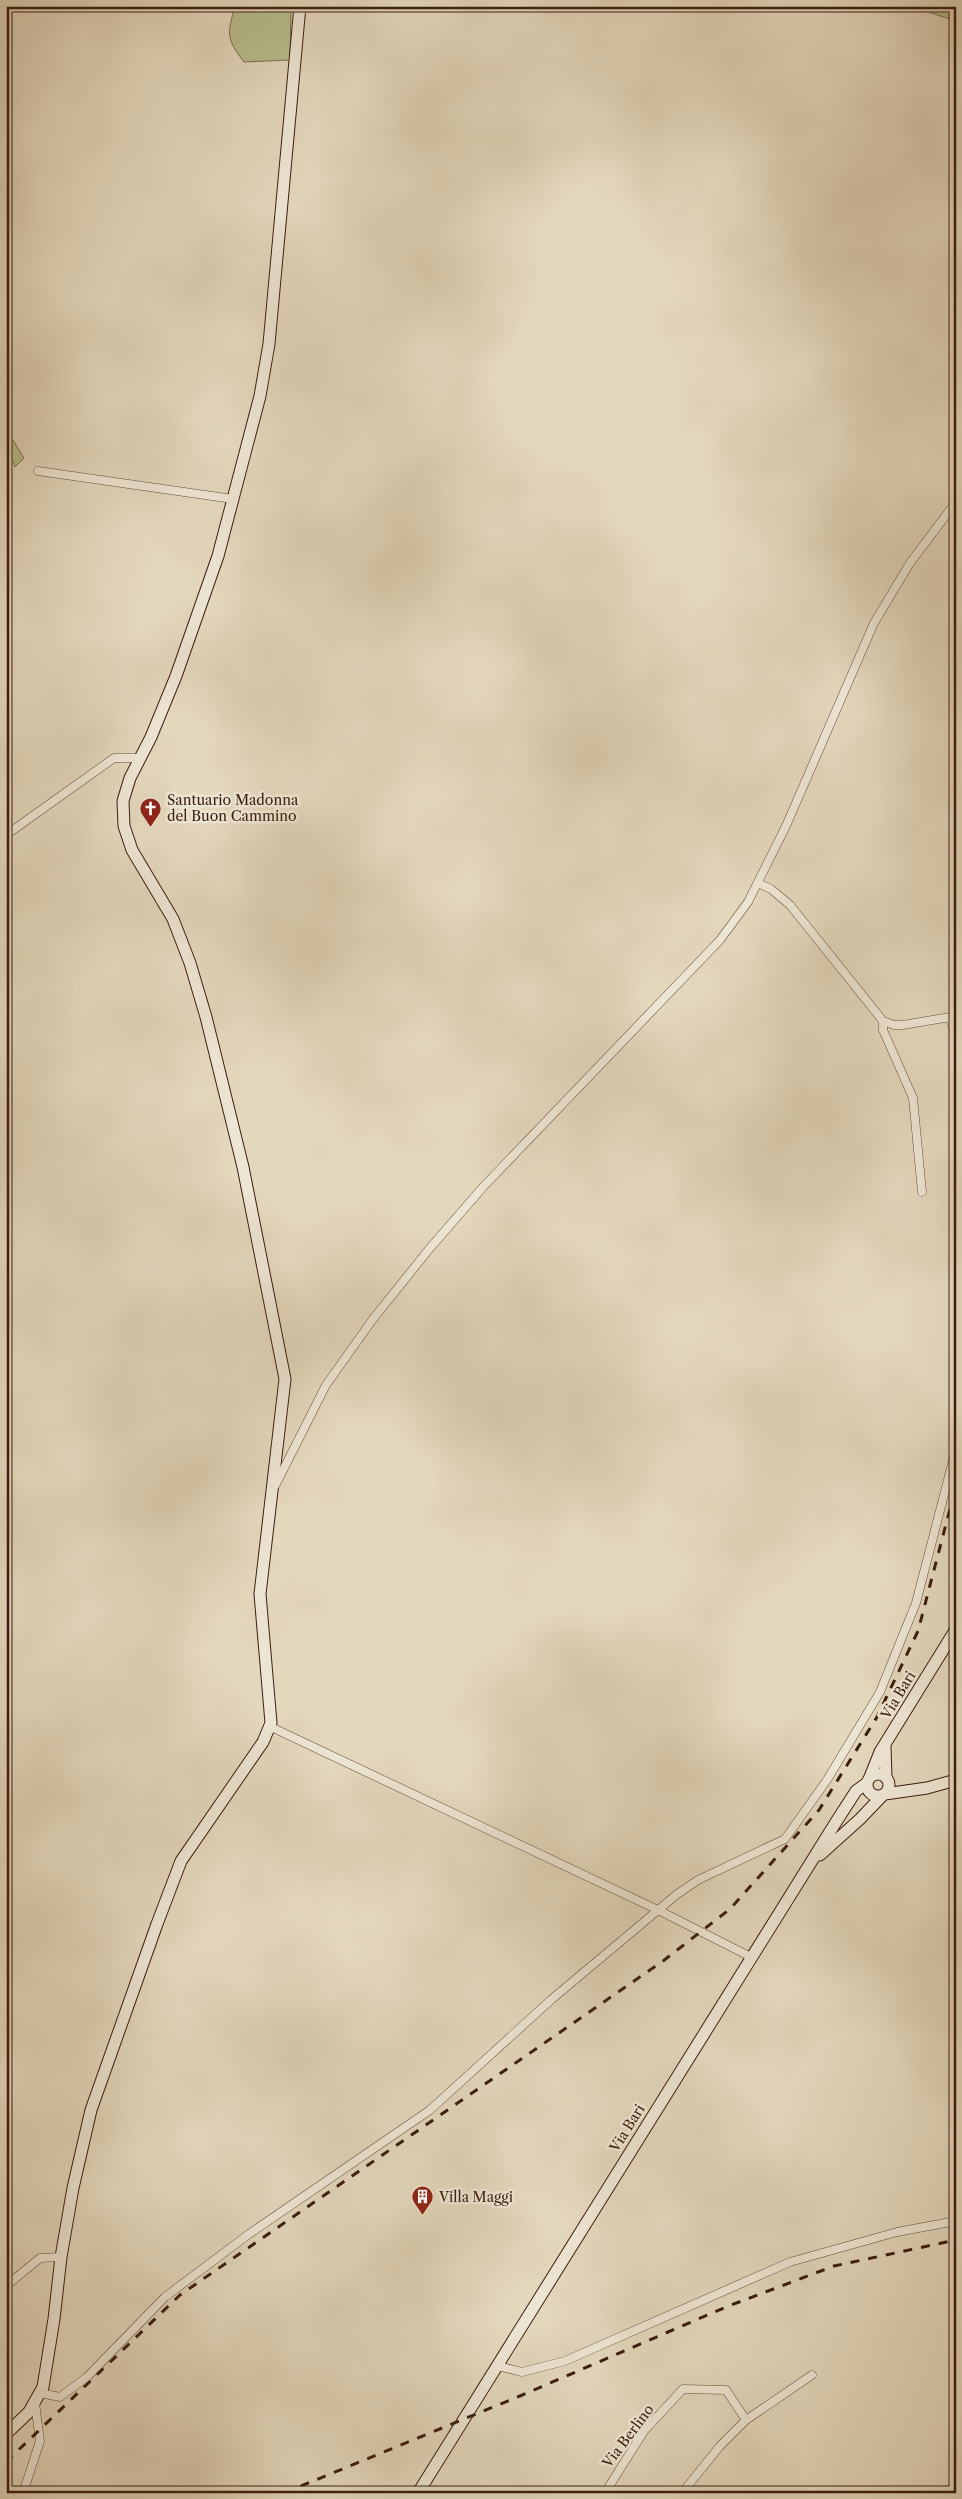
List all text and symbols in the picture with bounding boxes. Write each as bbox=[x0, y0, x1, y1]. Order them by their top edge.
place label: Santuario Madonna del Buon Cammino bbox=[167, 791, 299, 825]
church icon: Santuario Madonna del Buon Cammino bbox=[139, 796, 163, 827]
street label: Via Bari bbox=[876, 1668, 919, 1723]
street label: Via Bari bbox=[605, 2101, 649, 2156]
building icon: Villa Maggi bbox=[411, 2185, 435, 2216]
place label: Villa Maggi bbox=[438, 2188, 513, 2206]
street label: Via Berlino bbox=[598, 2401, 658, 2472]

